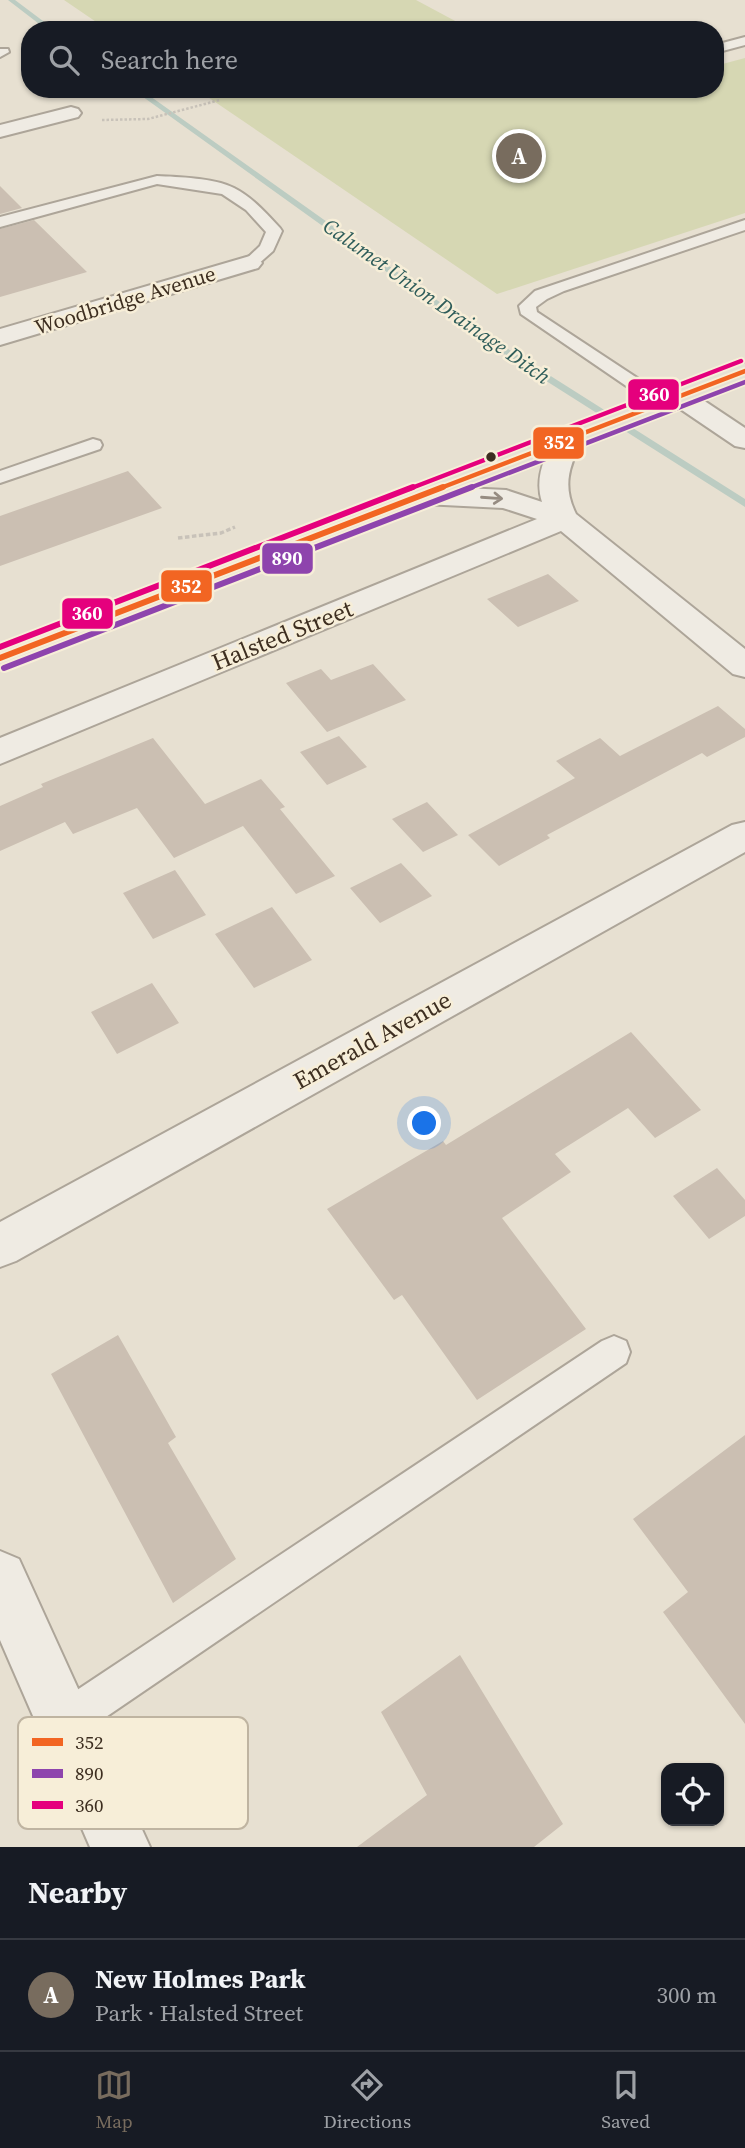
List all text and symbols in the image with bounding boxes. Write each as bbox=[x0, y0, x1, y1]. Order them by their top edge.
search box bbox=[21, 21, 724, 98]
icon: search bbox=[45, 41, 83, 79]
text: Search here bbox=[101, 42, 238, 78]
pin: A bbox=[496, 130, 542, 182]
water label: Calumet Union Drainage Ditch bbox=[318, 211, 557, 391]
street label: Woodbridge Avenue bbox=[31, 259, 219, 341]
line badge: 360 bbox=[627, 378, 680, 411]
text: 360 bbox=[639, 381, 669, 407]
line badge: 352 bbox=[532, 426, 585, 460]
text: 352 bbox=[544, 429, 574, 455]
unlabelled marker bbox=[484, 450, 498, 464]
one-way arrow bbox=[481, 491, 504, 504]
line badge: 890 bbox=[261, 542, 314, 575]
text: 890 bbox=[272, 545, 302, 571]
line badge: 352 bbox=[160, 569, 213, 603]
text: 352 bbox=[171, 573, 201, 599]
street label: Halsted Street bbox=[207, 592, 358, 678]
line badge: 360 bbox=[61, 597, 114, 630]
text: 360 bbox=[72, 600, 102, 626]
street label: Emerald Avenue bbox=[287, 983, 457, 1097]
your location bbox=[407, 1106, 441, 1140]
legend bbox=[18, 1717, 248, 1829]
text: 352 bbox=[75, 1729, 104, 1755]
text: 890 bbox=[75, 1760, 104, 1786]
map controls bbox=[661, 1763, 724, 1826]
button: locate bbox=[661, 1763, 724, 1826]
text: 360 bbox=[75, 1792, 104, 1818]
text: Nearby bbox=[28, 1872, 127, 1913]
text: New Holmes Park bbox=[95, 1961, 306, 1997]
text: A bbox=[43, 1979, 59, 2011]
text: 300 m bbox=[656, 1979, 717, 2011]
text: Park · Halsted Street bbox=[95, 1997, 303, 2029]
tab: Map bbox=[95, 2066, 133, 2134]
tab: Directions bbox=[323, 2066, 411, 2134]
tab: Saved bbox=[601, 2066, 650, 2134]

